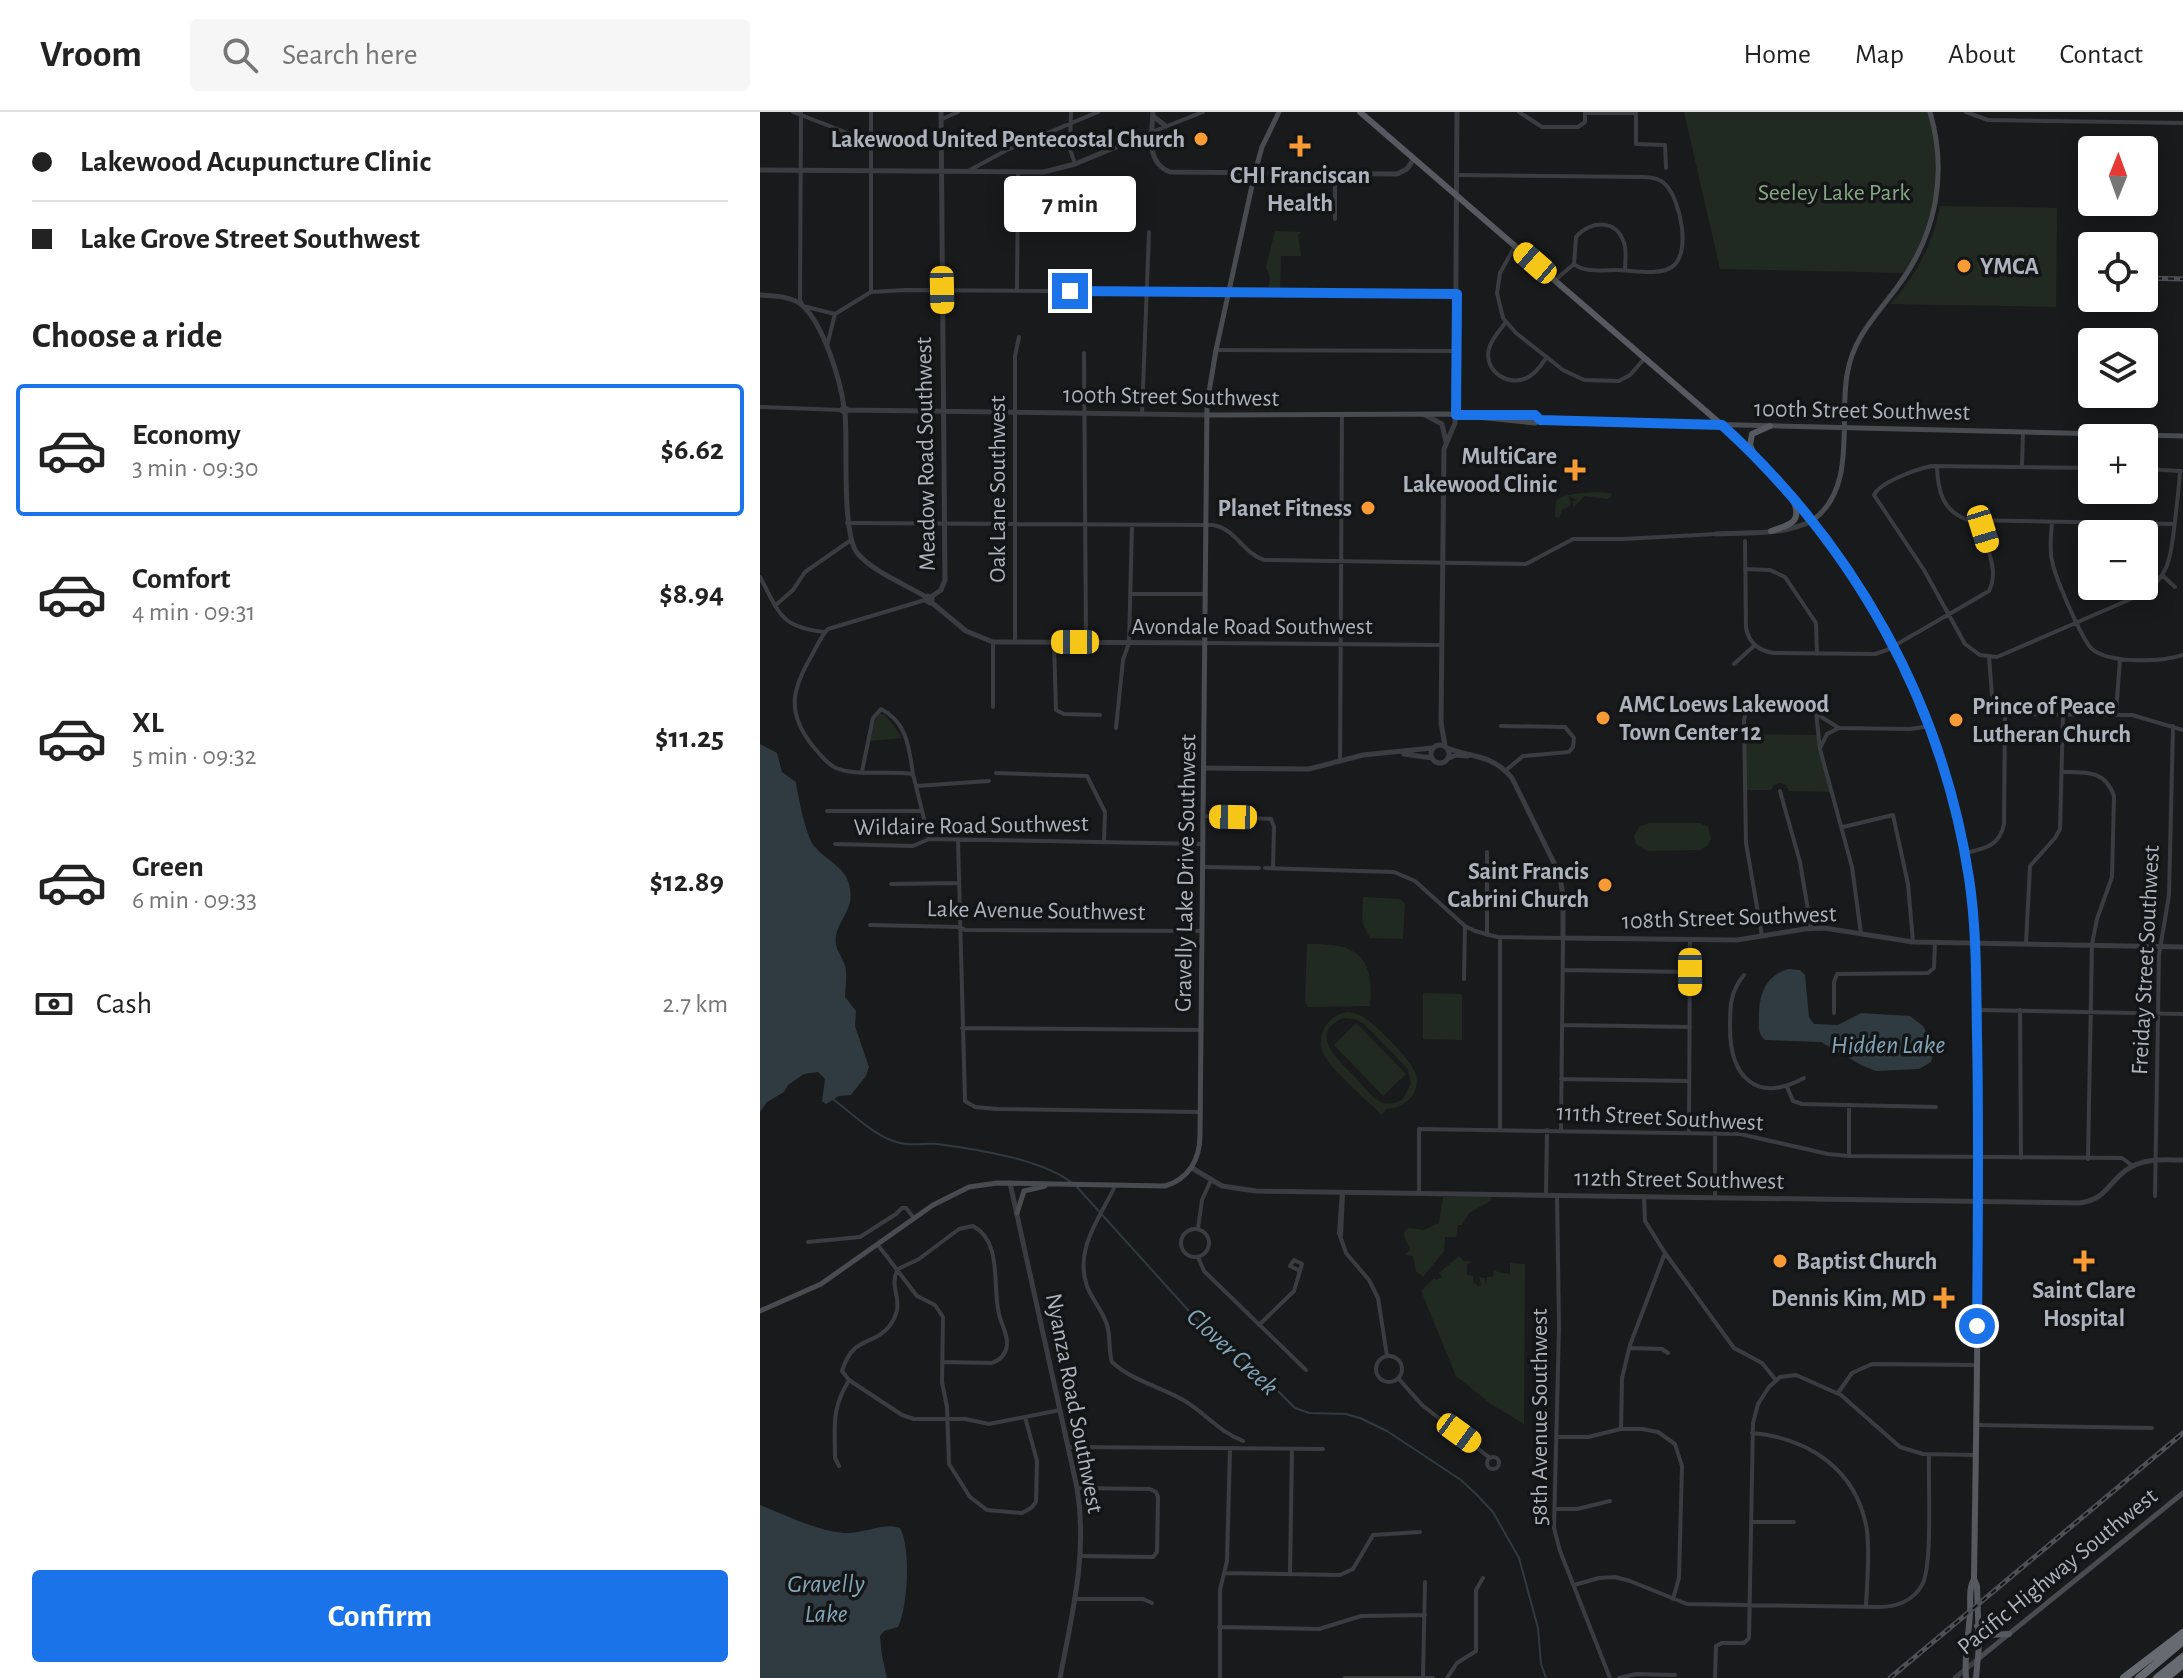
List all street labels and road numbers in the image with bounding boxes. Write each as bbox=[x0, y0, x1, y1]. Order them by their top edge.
street label: Meadow Road Southwest bbox=[912, 336, 940, 571]
street label: 100th Street Southwest bbox=[1063, 383, 1280, 411]
street label: Oak Lane Southwest bbox=[986, 395, 1010, 583]
street label: 100th Street Southwest bbox=[1754, 397, 1971, 425]
street label: Avondale Road Southwest bbox=[1131, 615, 1373, 639]
street label: Gravelly Lake Drive Southwest bbox=[1172, 734, 1200, 1012]
street label: Wildaire Road Southwest bbox=[853, 812, 1089, 840]
street label: Freiday Street Southwest bbox=[2128, 844, 2164, 1076]
street label: Lake Avenue Southwest bbox=[927, 897, 1146, 925]
street label: 108th Street Southwest bbox=[1621, 902, 1837, 934]
street label: 111th Street Southwest bbox=[1556, 1101, 1764, 1135]
street label: 112th Street Southwest bbox=[1574, 1166, 1785, 1194]
street label: Nyanza Road Southwest bbox=[1041, 1291, 1107, 1515]
street label: 58th Avenue Southwest bbox=[1528, 1308, 1552, 1526]
street label: Pacific Highway Southwest bbox=[1953, 1484, 2162, 1660]

